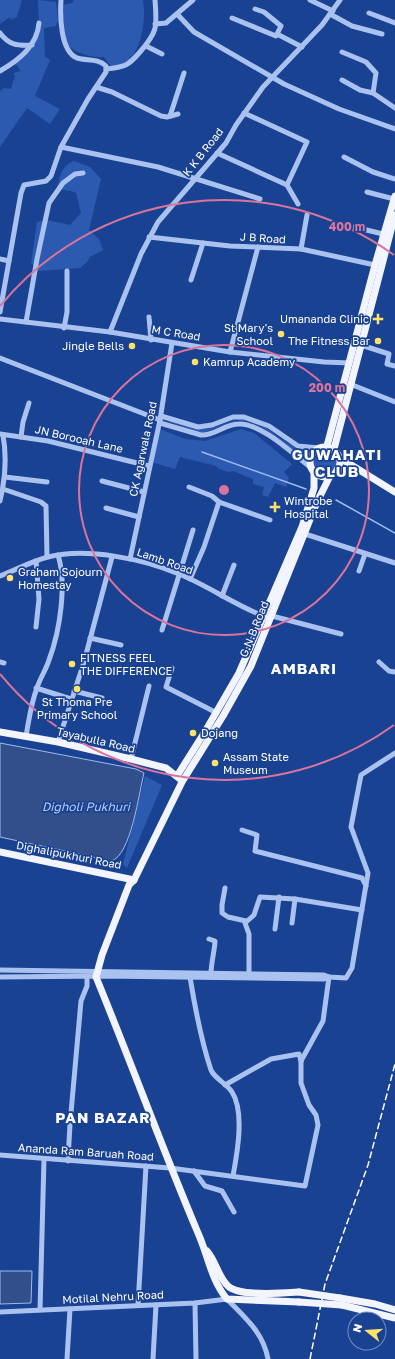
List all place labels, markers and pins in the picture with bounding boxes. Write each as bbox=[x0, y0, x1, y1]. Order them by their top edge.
place label: Umananda Clinic bbox=[280, 312, 369, 325]
marker: Umananda Clinic bbox=[372, 313, 384, 325]
place label: St Mary's School bbox=[224, 321, 273, 347]
marker: St Mary's School bbox=[276, 329, 286, 339]
place label: The Fitness Bar bbox=[288, 334, 371, 347]
marker: The Fitness Bar bbox=[373, 336, 383, 346]
place label: Jingle Bells bbox=[62, 339, 124, 352]
marker: Jingle Bells bbox=[127, 341, 137, 351]
place label: Kamrup Academy bbox=[203, 355, 295, 368]
marker: Kamrup Academy bbox=[190, 357, 200, 367]
centre of rings bbox=[217, 483, 231, 497]
place label: Wintrobe Hospital bbox=[284, 494, 333, 520]
marker: Wintrobe Hospital bbox=[269, 501, 281, 513]
place label: Graham Sojourn Homestay bbox=[18, 565, 103, 591]
marker: Graham Sojourn Homestay bbox=[5, 573, 15, 583]
place label: FITNESS FEEL THE DIFFERENCE bbox=[80, 651, 173, 677]
marker: FITNESS FEEL THE DIFFERENCE bbox=[67, 659, 77, 669]
marker: St Thoma Pre Primary School bbox=[72, 684, 82, 694]
place label: St Thoma Pre Primary School bbox=[37, 695, 118, 721]
place label: Dojang bbox=[201, 726, 238, 739]
marker: Dojang bbox=[188, 728, 198, 738]
place label: Assam State Museum bbox=[223, 750, 289, 776]
marker: Assam State Museum bbox=[210, 758, 220, 768]

